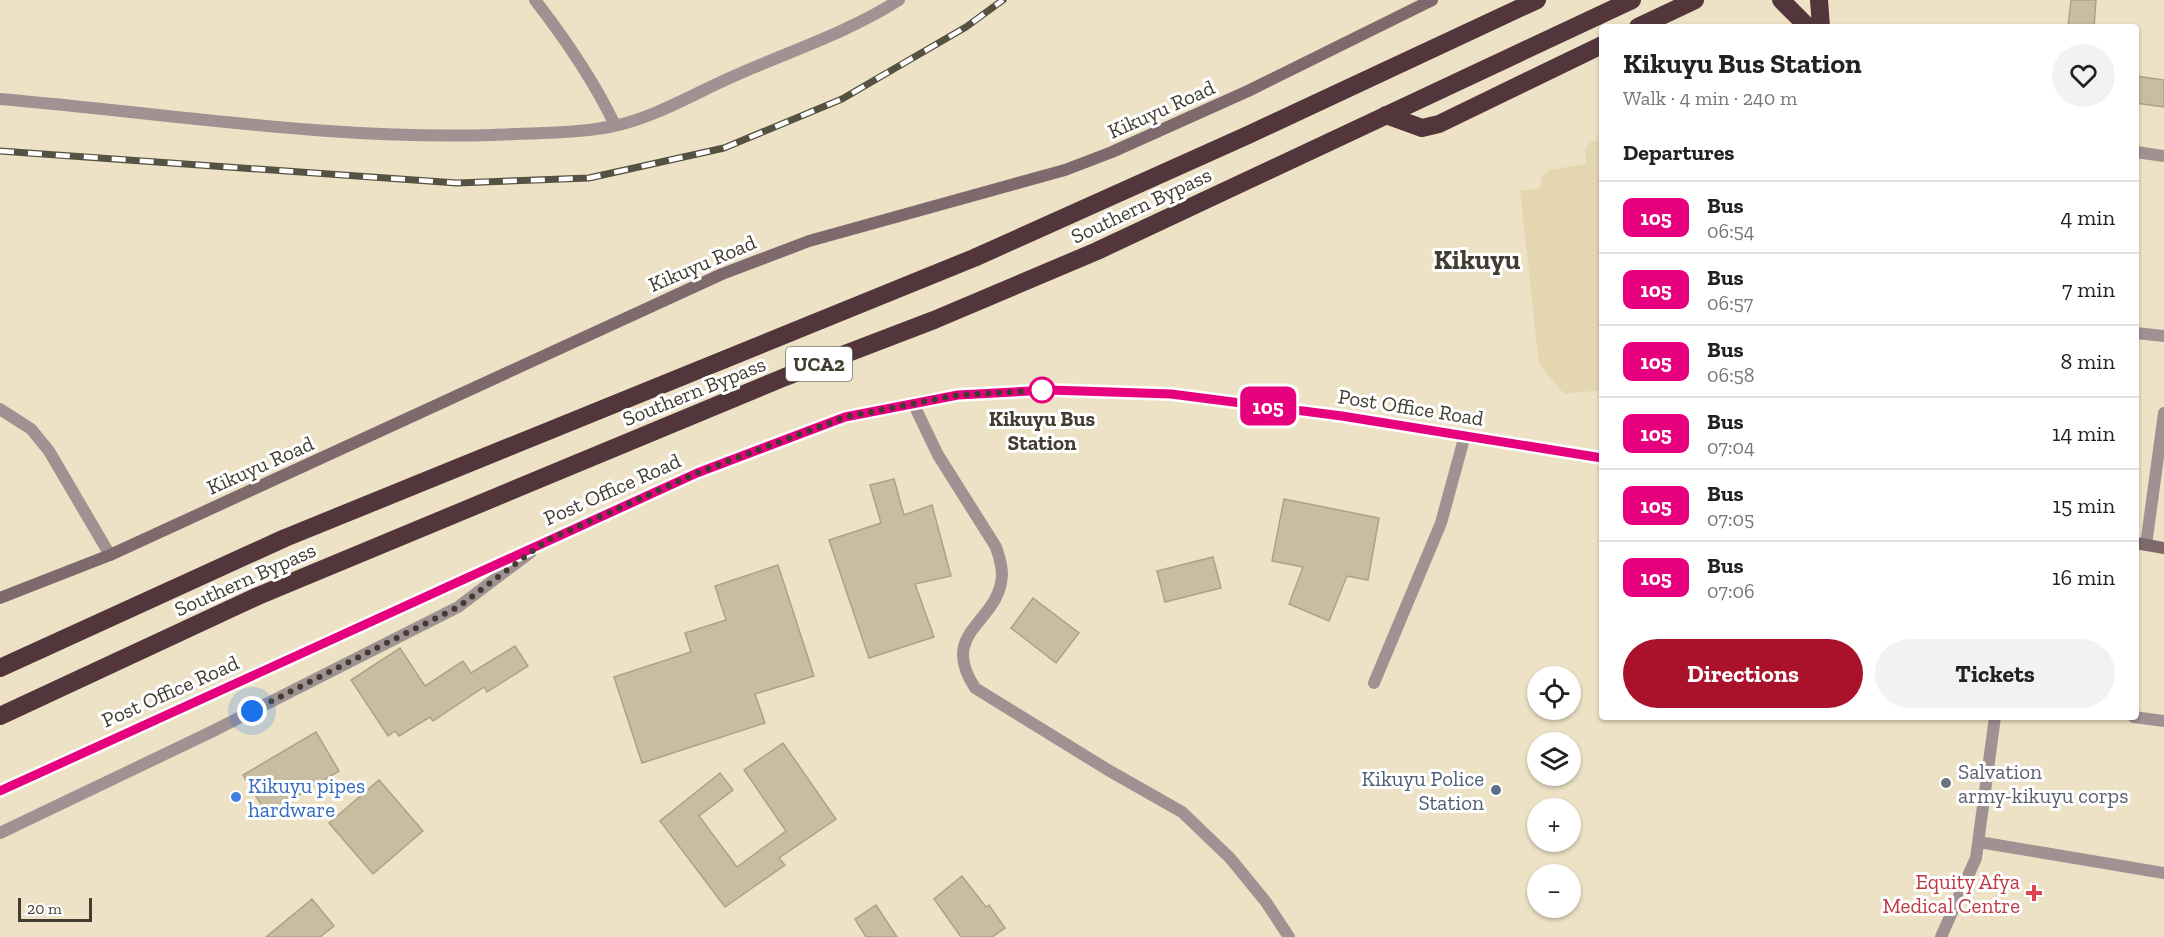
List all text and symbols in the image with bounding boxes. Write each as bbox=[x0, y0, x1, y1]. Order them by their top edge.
button: heart bbox=[2052, 44, 2115, 107]
text: Kikuyu Bus Station bbox=[1623, 47, 1862, 80]
street label: Kikuyu Road bbox=[1104, 74, 1219, 144]
text: Walk · 4 min · 240 m bbox=[1623, 86, 1797, 110]
text: Departures bbox=[1623, 139, 1734, 166]
street label: Southern Bypass bbox=[1067, 162, 1215, 248]
text: Bus bbox=[1707, 192, 1744, 219]
text: 4 min bbox=[2060, 204, 2115, 231]
text: 105 bbox=[1640, 205, 1672, 230]
text: 06:54 bbox=[1707, 219, 1755, 243]
street label: Kikuyu Road bbox=[645, 229, 760, 297]
district label: Kikuyu bbox=[1434, 244, 1521, 276]
text: Bus bbox=[1707, 264, 1744, 291]
text: 7 min bbox=[2062, 276, 2115, 303]
text: 105 bbox=[1640, 277, 1672, 302]
text: 06:57 bbox=[1707, 291, 1753, 315]
text: Bus bbox=[1707, 336, 1744, 363]
road number: UCA2 bbox=[786, 347, 852, 381]
text: 8 min bbox=[2060, 348, 2115, 375]
text: 105 bbox=[1640, 349, 1672, 374]
street label: Southern Bypass bbox=[619, 351, 769, 431]
text: 06:58 bbox=[1707, 363, 1755, 387]
marker: Kikuyu Bus Station bbox=[1029, 377, 1055, 403]
street label: Post Office Road bbox=[1336, 383, 1486, 431]
line badge: 105 bbox=[1234, 386, 1302, 426]
text: 105 bbox=[1252, 394, 1284, 419]
place label: Kikuyu Bus Station bbox=[989, 406, 1096, 455]
text: Bus bbox=[1707, 408, 1744, 435]
text: 14 min bbox=[2052, 420, 2115, 447]
text: 105 bbox=[1640, 421, 1672, 446]
street label: Kikuyu Road bbox=[203, 430, 318, 500]
text: 07:04 bbox=[1707, 435, 1755, 459]
street label: Post Office Road bbox=[540, 447, 685, 530]
text: Bus bbox=[1707, 480, 1744, 507]
text: 15 min bbox=[2053, 492, 2115, 519]
text: 105 bbox=[1640, 493, 1672, 518]
text: 07:05 bbox=[1707, 507, 1754, 531]
street label: Southern Bypass bbox=[170, 537, 320, 621]
text: Bus bbox=[1707, 552, 1744, 579]
text: 16 min bbox=[2052, 564, 2115, 591]
text: 105 bbox=[1640, 565, 1672, 590]
text: 07:06 bbox=[1707, 579, 1755, 603]
button: Directions bbox=[1623, 639, 1863, 708]
button: Tickets bbox=[1875, 639, 2115, 708]
street label: Post Office Road bbox=[98, 649, 243, 732]
map controls bbox=[1527, 666, 1581, 918]
button: locate bbox=[1527, 666, 1581, 720]
your location bbox=[237, 696, 267, 726]
button: layers bbox=[1527, 732, 1581, 786]
place label: Salvation army-kikuyu corps bbox=[1958, 759, 2128, 808]
place label: Kikuyu Police Station bbox=[1362, 766, 1484, 815]
place label: Kikuyu pipes hardware bbox=[248, 773, 365, 822]
marker: Salvation army-kikuyu corps bbox=[1939, 776, 1953, 790]
marker: Kikuyu Police Station bbox=[1489, 783, 1503, 797]
marker: Kikuyu pipes hardware bbox=[229, 790, 243, 804]
button: + bbox=[1527, 798, 1581, 852]
button: − bbox=[1527, 864, 1581, 918]
place label: Equity Afya Medical Centre bbox=[1883, 869, 2020, 918]
marker: Equity Afya Medical Centre bbox=[2025, 884, 2043, 902]
scale bar bbox=[18, 895, 92, 922]
text: 20 m bbox=[27, 899, 62, 918]

